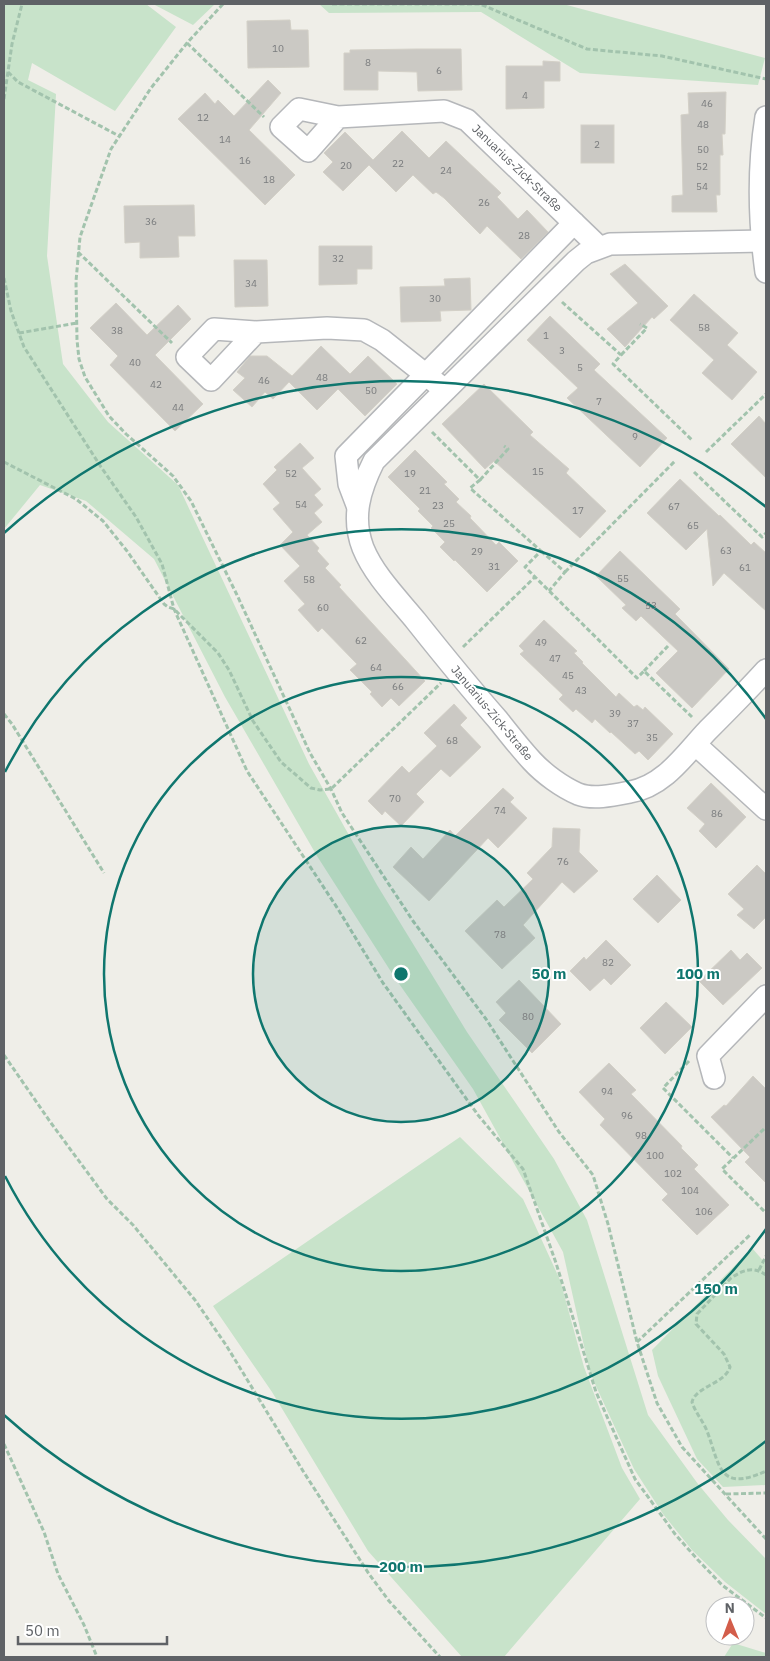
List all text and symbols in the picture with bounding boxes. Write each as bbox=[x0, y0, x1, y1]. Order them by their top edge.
house number: 10 bbox=[272, 42, 284, 55]
house number: 8 bbox=[365, 56, 371, 69]
house number: 6 bbox=[436, 64, 442, 77]
house number: 4 bbox=[522, 89, 528, 102]
house number: 46 bbox=[701, 97, 713, 110]
house number: 12 bbox=[197, 111, 209, 124]
house number: 48 bbox=[697, 118, 709, 131]
street label: Januarius-Zick-Straße bbox=[469, 121, 566, 215]
house number: 14 bbox=[219, 133, 231, 146]
house number: 2 bbox=[594, 138, 600, 151]
house number: 50 bbox=[697, 143, 709, 156]
house number: 16 bbox=[239, 154, 251, 167]
house number: 22 bbox=[392, 157, 404, 170]
house number: 20 bbox=[340, 159, 352, 172]
house number: 52 bbox=[696, 160, 708, 173]
house number: 24 bbox=[440, 164, 452, 177]
house number: 18 bbox=[263, 173, 275, 186]
house number: 54 bbox=[696, 180, 708, 193]
house number: 26 bbox=[478, 196, 490, 209]
house number: 36 bbox=[145, 215, 157, 228]
house number: 28 bbox=[518, 229, 530, 242]
house number: 32 bbox=[332, 252, 344, 265]
house number: 34 bbox=[245, 277, 257, 290]
house number: 30 bbox=[429, 292, 441, 305]
house number: 58 bbox=[698, 321, 710, 334]
house number: 38 bbox=[111, 324, 123, 337]
house number: 1 bbox=[543, 329, 549, 342]
house number: 3 bbox=[559, 344, 565, 357]
house number: 40 bbox=[129, 356, 141, 369]
house number: 5 bbox=[577, 361, 583, 374]
house number: 48 bbox=[316, 371, 328, 384]
house number: 46 bbox=[258, 374, 270, 387]
house number: 42 bbox=[150, 378, 162, 391]
house number: 50 bbox=[365, 384, 377, 397]
house number: 7 bbox=[596, 395, 602, 408]
house number: 44 bbox=[172, 401, 184, 414]
house number: 9 bbox=[632, 430, 638, 443]
house number: 15 bbox=[532, 465, 544, 478]
house number: 52 bbox=[285, 467, 297, 480]
house number: 19 bbox=[404, 467, 416, 480]
house number: 21 bbox=[419, 484, 431, 497]
house number: 54 bbox=[295, 498, 307, 511]
house number: 23 bbox=[432, 499, 444, 512]
house number: 67 bbox=[668, 500, 680, 513]
house number: 17 bbox=[572, 504, 584, 517]
house number: 25 bbox=[443, 517, 455, 530]
house number: 65 bbox=[687, 519, 699, 532]
house number: 63 bbox=[720, 544, 732, 557]
house number: 29 bbox=[471, 545, 483, 558]
house number: 31 bbox=[488, 560, 500, 573]
house number: 61 bbox=[739, 561, 751, 574]
house number: 55 bbox=[617, 572, 629, 585]
house number: 58 bbox=[303, 573, 315, 586]
house number: 53 bbox=[645, 599, 657, 612]
house number: 60 bbox=[317, 601, 329, 614]
house number: 62 bbox=[355, 634, 367, 647]
house number: 49 bbox=[535, 636, 547, 649]
house number: 47 bbox=[549, 652, 561, 665]
house number: 64 bbox=[370, 661, 382, 674]
street label: Januarius-Zick-Straße bbox=[448, 662, 537, 764]
house number: 45 bbox=[562, 669, 574, 682]
house number: 66 bbox=[392, 680, 404, 693]
house number: 43 bbox=[575, 684, 587, 697]
house number: 39 bbox=[609, 707, 621, 720]
house number: 37 bbox=[627, 717, 639, 730]
house number: 35 bbox=[646, 731, 658, 744]
house number: 68 bbox=[446, 734, 458, 747]
house number: 70 bbox=[389, 792, 401, 805]
house number: 74 bbox=[494, 804, 506, 817]
house number: 86 bbox=[711, 807, 723, 820]
house number: 76 bbox=[557, 855, 569, 868]
house number: 78 bbox=[494, 928, 506, 941]
house number: 82 bbox=[602, 956, 614, 969]
text: 50 m bbox=[532, 964, 566, 983]
text: 100 m bbox=[676, 964, 720, 983]
centre of rings bbox=[392, 965, 410, 983]
house number: 80 bbox=[522, 1010, 534, 1023]
house number: 94 bbox=[601, 1085, 613, 1098]
house number: 96 bbox=[621, 1109, 633, 1122]
house number: 98 bbox=[635, 1129, 647, 1142]
house number: 100 bbox=[646, 1149, 664, 1162]
house number: 102 bbox=[664, 1167, 682, 1180]
house number: 104 bbox=[681, 1184, 699, 1197]
house number: 106 bbox=[695, 1205, 713, 1218]
text: 150 m bbox=[694, 1279, 738, 1298]
text: 200 m bbox=[379, 1557, 423, 1576]
north arrow bbox=[705, 1596, 755, 1646]
text: N bbox=[725, 1599, 735, 1617]
scale bar bbox=[18, 1614, 166, 1646]
text: 50 m bbox=[25, 1621, 60, 1640]

